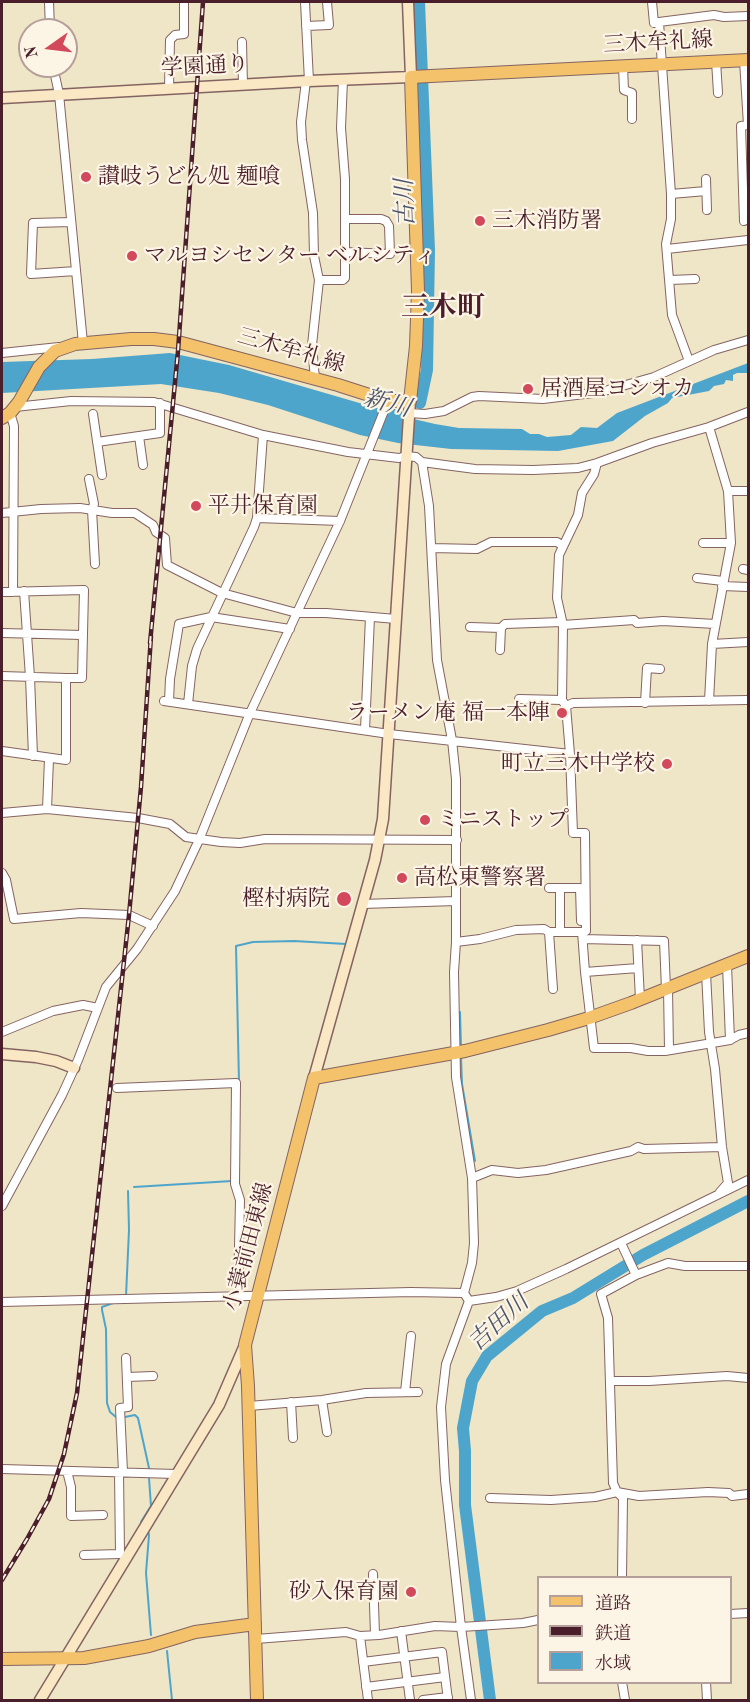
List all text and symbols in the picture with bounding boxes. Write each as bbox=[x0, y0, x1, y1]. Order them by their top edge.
north arrow bbox=[18, 18, 78, 78]
street label: 三木牟礼線 bbox=[602, 27, 714, 59]
text: N bbox=[23, 44, 42, 60]
street label: 学園通り bbox=[160, 52, 250, 82]
place label: 讃岐うどん処 麺喰 bbox=[98, 164, 280, 190]
marker: 讃岐うどん処 麺喰 bbox=[79, 170, 93, 184]
water label: 古川 bbox=[391, 179, 421, 227]
place label: 三木消防署 bbox=[492, 208, 602, 234]
marker: 三木消防署 bbox=[473, 214, 487, 228]
place label: マルヨシセンター ベルシティ bbox=[144, 243, 436, 269]
marker: マルヨシセンター ベルシティ bbox=[125, 249, 139, 263]
district label: 三木町 bbox=[401, 292, 485, 326]
street label: 三木牟礼線 bbox=[234, 323, 348, 379]
place label: 居酒屋ヨシオカ bbox=[540, 376, 694, 402]
marker: 居酒屋ヨシオカ bbox=[521, 382, 535, 396]
water label: 新川 bbox=[360, 384, 414, 424]
place label: 平井保育園 bbox=[208, 493, 318, 519]
marker: 平井保育園 bbox=[189, 499, 203, 513]
place label: ラーメン庵 福一本陣 bbox=[346, 700, 550, 726]
marker: ラーメン庵 福一本陣 bbox=[555, 706, 569, 720]
place label: 町立三木中学校 bbox=[501, 751, 655, 777]
marker: 町立三木中学校 bbox=[660, 757, 674, 771]
place label: ミニストップ bbox=[437, 807, 569, 833]
marker: ミニストップ bbox=[418, 813, 432, 827]
place label: 高松東警察署 bbox=[414, 865, 546, 891]
marker: 高松東警察署 bbox=[395, 871, 409, 885]
place label: 樫村病院 bbox=[242, 886, 330, 912]
marker: 樫村病院 bbox=[335, 890, 353, 908]
street label: 小蓑前田東線 bbox=[219, 1180, 279, 1314]
water label: 吉田川 bbox=[463, 1288, 535, 1358]
legend bbox=[537, 1576, 732, 1684]
place label: 砂入保育園 bbox=[289, 1579, 399, 1605]
marker: 砂入保育園 bbox=[404, 1585, 418, 1599]
text: 道路 bbox=[595, 1595, 631, 1613]
text: 鉄道 bbox=[595, 1625, 631, 1643]
text: 水域 bbox=[595, 1655, 631, 1673]

